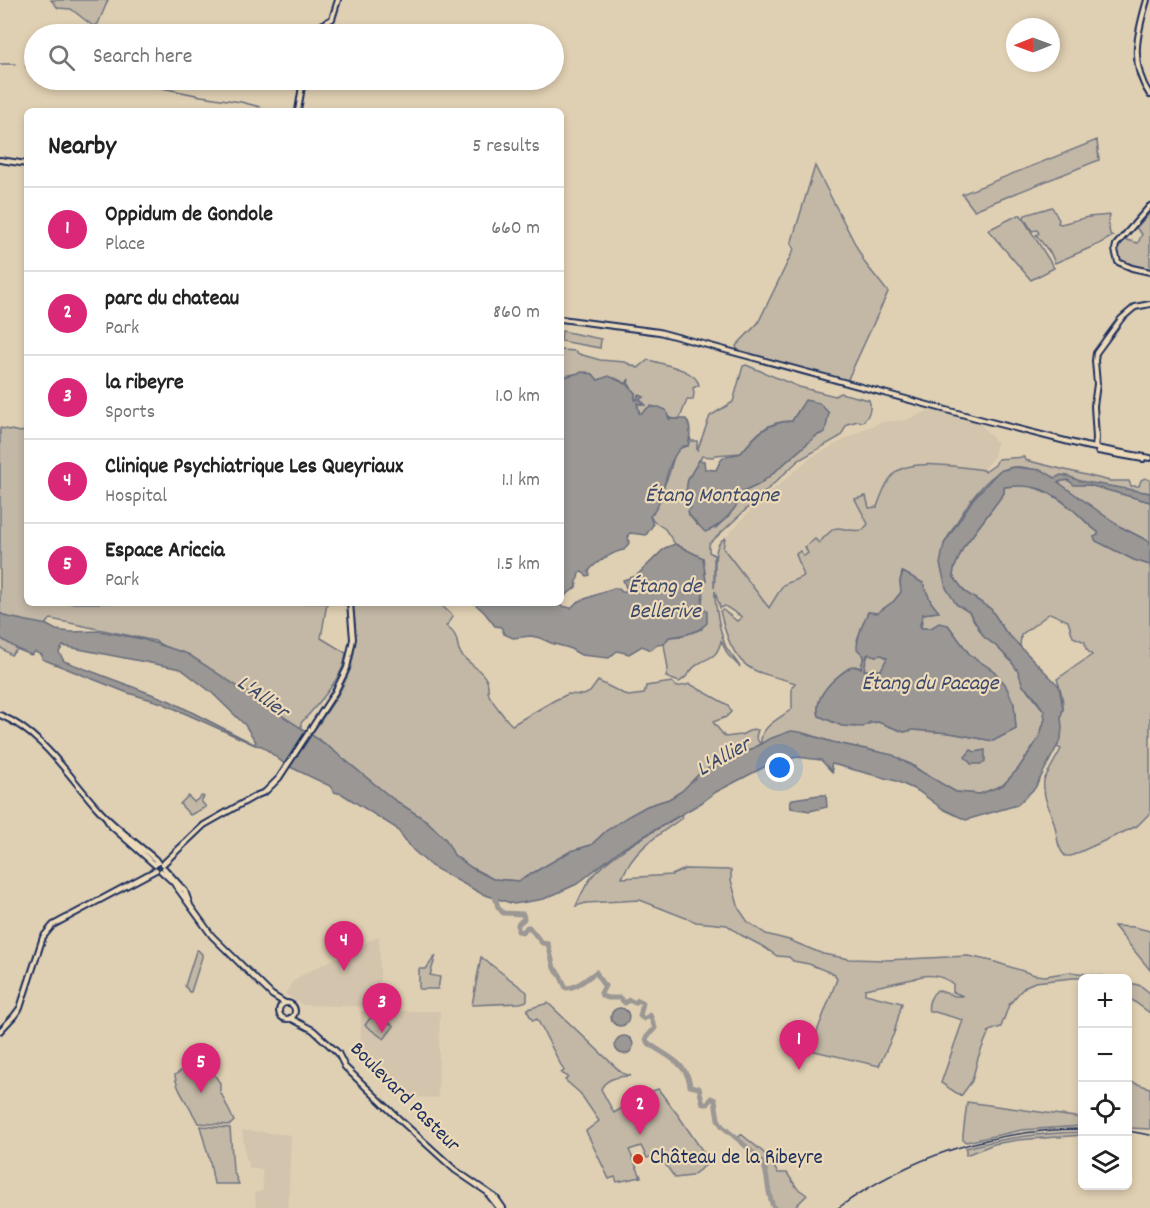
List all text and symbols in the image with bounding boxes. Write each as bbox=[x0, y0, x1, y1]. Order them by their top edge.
north arrow bbox=[1006, 18, 1060, 72]
search box bbox=[24, 24, 564, 90]
icon: search bbox=[45, 41, 78, 74]
text: Search here bbox=[93, 42, 192, 73]
text: Nearby bbox=[48, 129, 116, 166]
text: 5 results bbox=[472, 133, 540, 161]
text: Oppidum de Gondole bbox=[105, 200, 273, 231]
text: 1 bbox=[65, 215, 70, 243]
text: 660 m bbox=[491, 215, 540, 243]
text: Place bbox=[105, 231, 145, 259]
text: parc du chateau bbox=[105, 284, 239, 315]
text: 2 bbox=[63, 299, 72, 327]
text: 860 m bbox=[493, 299, 540, 327]
text: Park bbox=[105, 315, 139, 343]
text: la ribeyre bbox=[105, 368, 184, 399]
text: 3 bbox=[63, 383, 72, 411]
text: 1.0 km bbox=[495, 383, 540, 411]
text: Sports bbox=[105, 399, 155, 427]
text: Clinique Psychiatrique Les Queyriaux bbox=[105, 452, 403, 483]
text: 4 bbox=[63, 467, 72, 495]
text: 1.1 km bbox=[501, 467, 540, 495]
water label: Étang Montagne bbox=[645, 481, 780, 512]
text: Hospital bbox=[105, 483, 167, 511]
text: Espace Ariccia bbox=[105, 536, 225, 567]
text: 5 bbox=[63, 551, 72, 579]
text: 1.5 km bbox=[497, 551, 540, 579]
text: Park bbox=[105, 567, 139, 595]
water label: Étang de Bellerive bbox=[628, 572, 703, 628]
water label: L'Allier bbox=[230, 669, 297, 729]
water label: Étang du Pacage bbox=[862, 669, 1000, 700]
water label: L'Allier bbox=[691, 729, 759, 786]
your location bbox=[765, 753, 794, 782]
pin: 4 bbox=[324, 922, 364, 971]
map controls bbox=[1078, 974, 1132, 1190]
button: + bbox=[1078, 974, 1132, 1028]
pin: 3 bbox=[362, 984, 401, 1033]
pin: 1 bbox=[780, 1020, 818, 1070]
button: − bbox=[1078, 1028, 1132, 1082]
street label: Boulevard Pasteur bbox=[342, 1036, 466, 1160]
pin: 5 bbox=[182, 1044, 220, 1093]
button: locate bbox=[1078, 1082, 1132, 1136]
pin: 2 bbox=[620, 1086, 660, 1135]
button: layers bbox=[1078, 1136, 1132, 1190]
place label: Château de la Ribeyre bbox=[650, 1144, 823, 1174]
marker: Château de la Ribeyre bbox=[631, 1152, 645, 1166]

